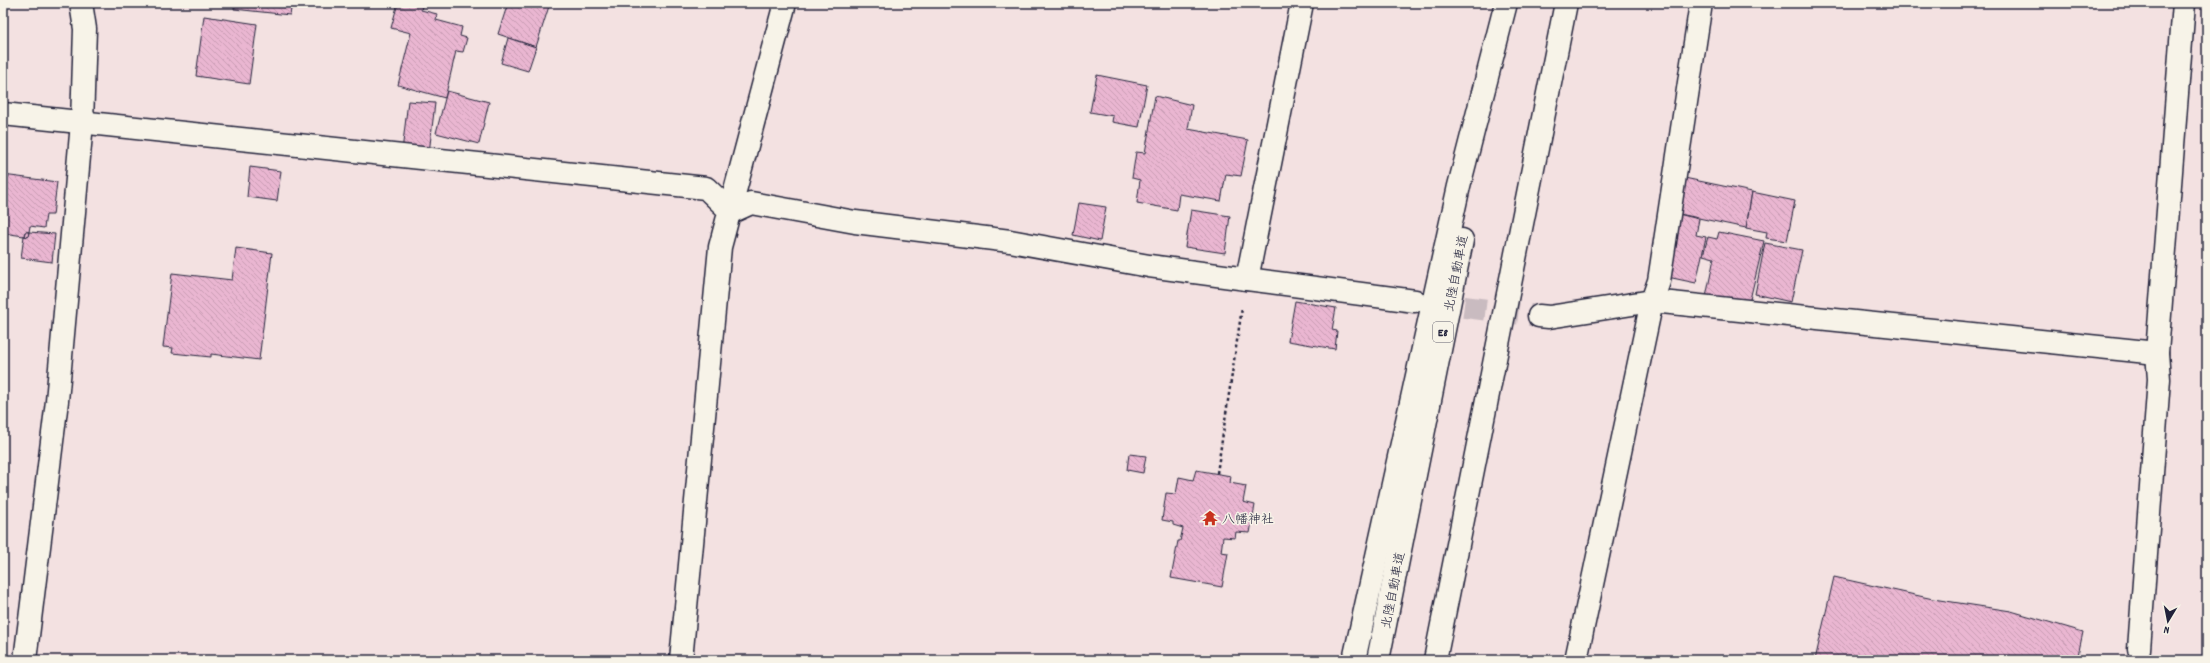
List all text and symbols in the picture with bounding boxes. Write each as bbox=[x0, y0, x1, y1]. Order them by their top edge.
street label: 北陸自動車道 bbox=[1441, 233, 1474, 314]
road number: E8 bbox=[1433, 322, 1453, 342]
temple icon: 八幡神社 bbox=[1201, 509, 1219, 527]
place label: 八幡神社 bbox=[1222, 511, 1274, 530]
street label: 北陸自動車道 bbox=[1378, 550, 1411, 631]
north arrow bbox=[2148, 601, 2188, 641]
text: N bbox=[2162, 620, 2171, 637]

